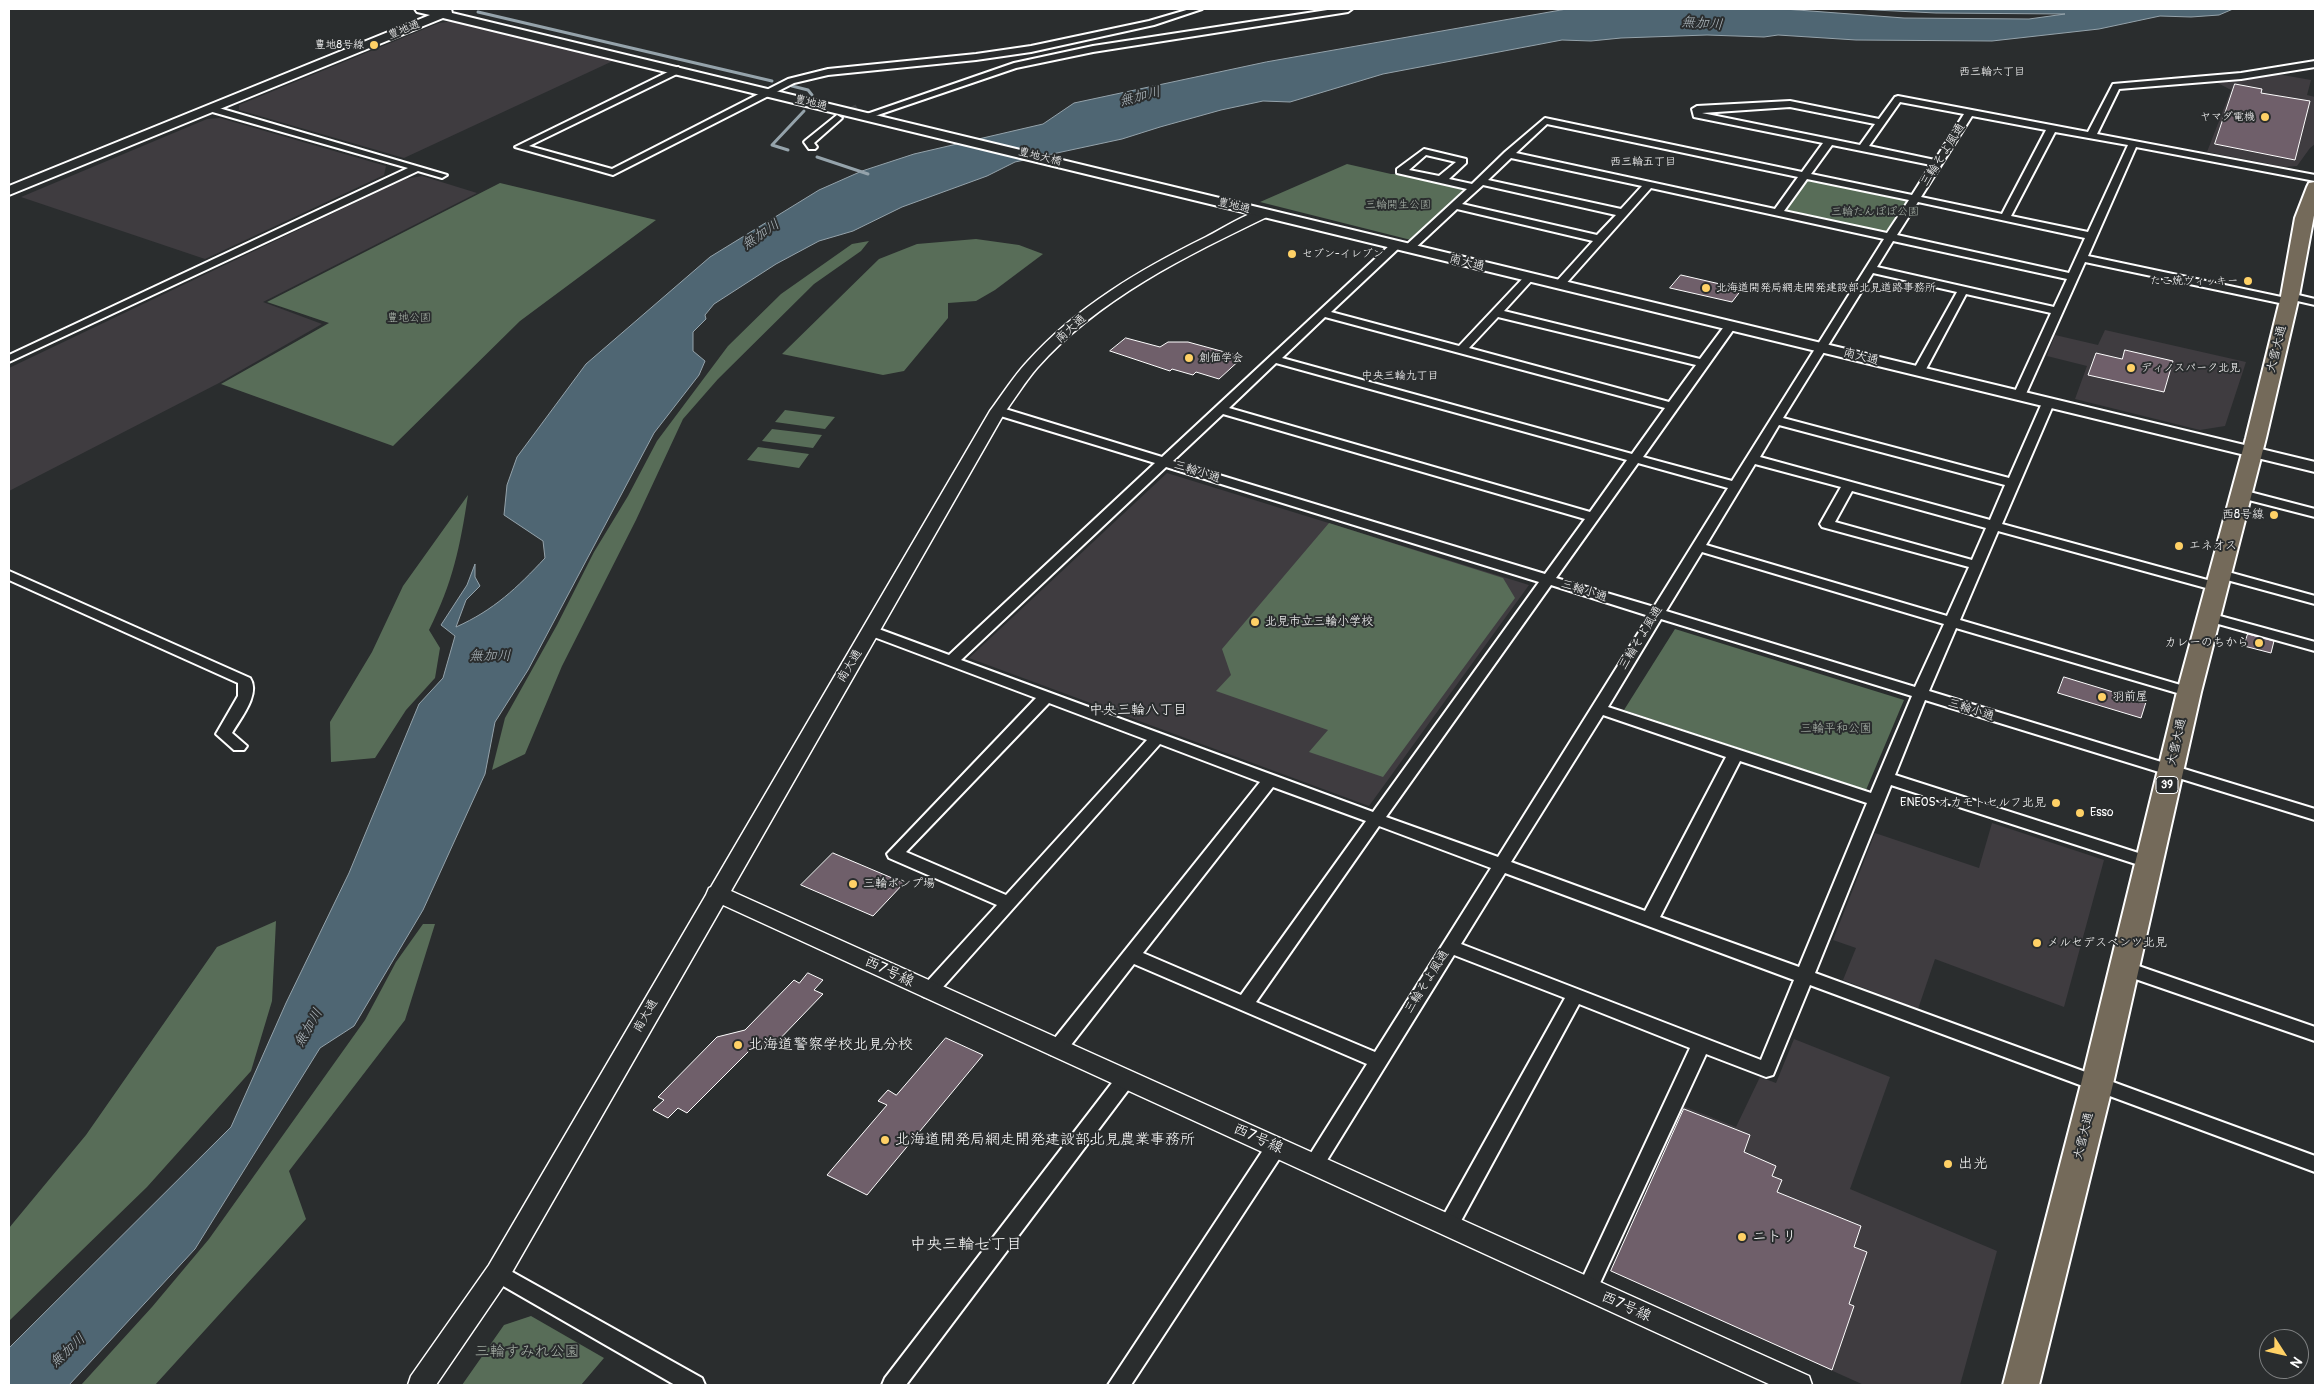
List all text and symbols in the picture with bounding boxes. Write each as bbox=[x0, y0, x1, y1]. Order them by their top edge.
water label: 無加川 bbox=[1680, 14, 1724, 34]
street label: 豊地通 bbox=[386, 18, 422, 42]
place label: 豊地8号線 bbox=[314, 38, 364, 52]
marker: 豊地8号線 bbox=[368, 39, 380, 51]
district label: 西三輪六丁目 bbox=[1959, 65, 2025, 79]
water label: 無加川 bbox=[1118, 84, 1162, 110]
street label: 豊地通 bbox=[793, 93, 829, 113]
place label: ヤマダ電機 bbox=[2200, 110, 2255, 124]
marker: ヤマダ電機 bbox=[2259, 111, 2271, 123]
street label: 三輪そよ風通 bbox=[1918, 121, 1968, 189]
street label: 豊地大橋 bbox=[1017, 145, 1063, 169]
district label: 西三輪五丁目 bbox=[1610, 155, 1676, 169]
street label: 豊地通 bbox=[1216, 196, 1252, 216]
park label: 三輪開生公園 bbox=[1365, 198, 1431, 212]
park label: 三輪たんぽぽ公園 bbox=[1831, 205, 1919, 219]
water label: 無加川 bbox=[739, 216, 783, 254]
place label: セブン-イレブン bbox=[1302, 247, 1384, 261]
marker: セブン-イレブン bbox=[1286, 248, 1298, 260]
street label: 南大通 bbox=[1448, 252, 1486, 274]
place label: たこ焼ヴィッキー bbox=[2150, 274, 2238, 288]
marker: たこ焼ヴィッキー bbox=[2242, 275, 2254, 287]
place label: 北海道開発局網走開発建設部北見道路事務所 bbox=[1716, 281, 1936, 295]
marker: 北海道開発局網走開発建設部北見道路事務所 bbox=[1700, 282, 1712, 294]
park label: 豊地公園 bbox=[387, 311, 431, 325]
street label: 南大通 bbox=[1053, 312, 1089, 346]
street label: 大雪大通 bbox=[2264, 324, 2290, 374]
street label: 南大通 bbox=[1842, 346, 1880, 368]
place label: 創価学会 bbox=[1199, 351, 1243, 365]
marker: 創価学会 bbox=[1183, 352, 1195, 364]
place label: ディノスパーク北見 bbox=[2141, 361, 2240, 375]
marker: ディノスパーク北見 bbox=[2125, 362, 2137, 374]
district label: 中央三輪九丁目 bbox=[1362, 369, 1438, 383]
street label: 三輪小通 bbox=[1172, 458, 1222, 486]
place label: 西8号線 bbox=[2222, 508, 2264, 522]
marker: 西8号線 bbox=[2268, 509, 2280, 521]
place label: エネオス bbox=[2189, 539, 2237, 553]
marker: エネオス bbox=[2173, 540, 2185, 552]
street label: 三輪小通 bbox=[1559, 577, 1609, 605]
street label: 三輪そよ風通 bbox=[1616, 603, 1666, 673]
place label: 北見市立三輪小学校 bbox=[1265, 615, 1373, 629]
marker: 北見市立三輪小学校 bbox=[1249, 616, 1261, 628]
place label: カレーのちから bbox=[2165, 636, 2249, 650]
marker: カレーのちから bbox=[2253, 637, 2265, 649]
street label: 南大通 bbox=[835, 647, 865, 685]
water label: 無加川 bbox=[469, 648, 511, 664]
place label: 羽前屋 bbox=[2112, 690, 2148, 704]
marker: 羽前屋 bbox=[2096, 691, 2108, 703]
street label: 三輪小通 bbox=[1946, 696, 1996, 724]
district label: 中央三輪八丁目 bbox=[1089, 702, 1187, 718]
street label: 大雪大通 bbox=[2165, 717, 2189, 767]
park label: 三輪平和公園 bbox=[1800, 722, 1872, 736]
road number: 39 bbox=[2156, 776, 2178, 794]
place label: ENEOS オカモトセルフ北見 bbox=[1900, 796, 2046, 810]
marker: ENEOS オカモトセルフ北見 bbox=[2050, 797, 2062, 809]
place label: Esso bbox=[2090, 806, 2113, 820]
marker: Esso bbox=[2074, 807, 2086, 819]
place label: 三輪ポンプ場 bbox=[863, 877, 935, 891]
marker: 三輪ポンプ場 bbox=[847, 878, 859, 890]
place label: メルセデスベンツ北見 bbox=[2047, 936, 2167, 950]
marker: メルセデスベンツ北見 bbox=[2031, 937, 2043, 949]
street label: 三輪そよ風通 bbox=[1402, 948, 1452, 1016]
street label: 西7号線 bbox=[861, 953, 917, 991]
street label: 南大通 bbox=[631, 997, 661, 1035]
water label: 無加川 bbox=[291, 1006, 327, 1050]
place label: 北海道警察学校北見分校 bbox=[748, 1036, 913, 1054]
marker: 北海道警察学校北見分校 bbox=[732, 1039, 744, 1051]
street label: 大雪大通 bbox=[2071, 1111, 2097, 1161]
street label: 西7号線 bbox=[1230, 1120, 1286, 1158]
place label: 北海道開発局網走開発建設部北見農業事務所 bbox=[895, 1131, 1195, 1149]
marker: 北海道開発局網走開発建設部北見農業事務所 bbox=[879, 1134, 891, 1146]
place label: 出光 bbox=[1958, 1155, 1988, 1173]
marker: 出光 bbox=[1942, 1158, 1954, 1170]
place label: ニトリ bbox=[1752, 1228, 1797, 1246]
marker: ニトリ bbox=[1736, 1231, 1748, 1243]
district label: 中央三輪七丁目 bbox=[910, 1235, 1022, 1255]
street label: 西7号線 bbox=[1598, 1288, 1654, 1326]
north arrow bbox=[2259, 1329, 2309, 1379]
water label: 無加川 bbox=[47, 1331, 89, 1371]
park label: 三輪すみれ公園 bbox=[475, 1343, 579, 1361]
text: N bbox=[2286, 1354, 2306, 1371]

